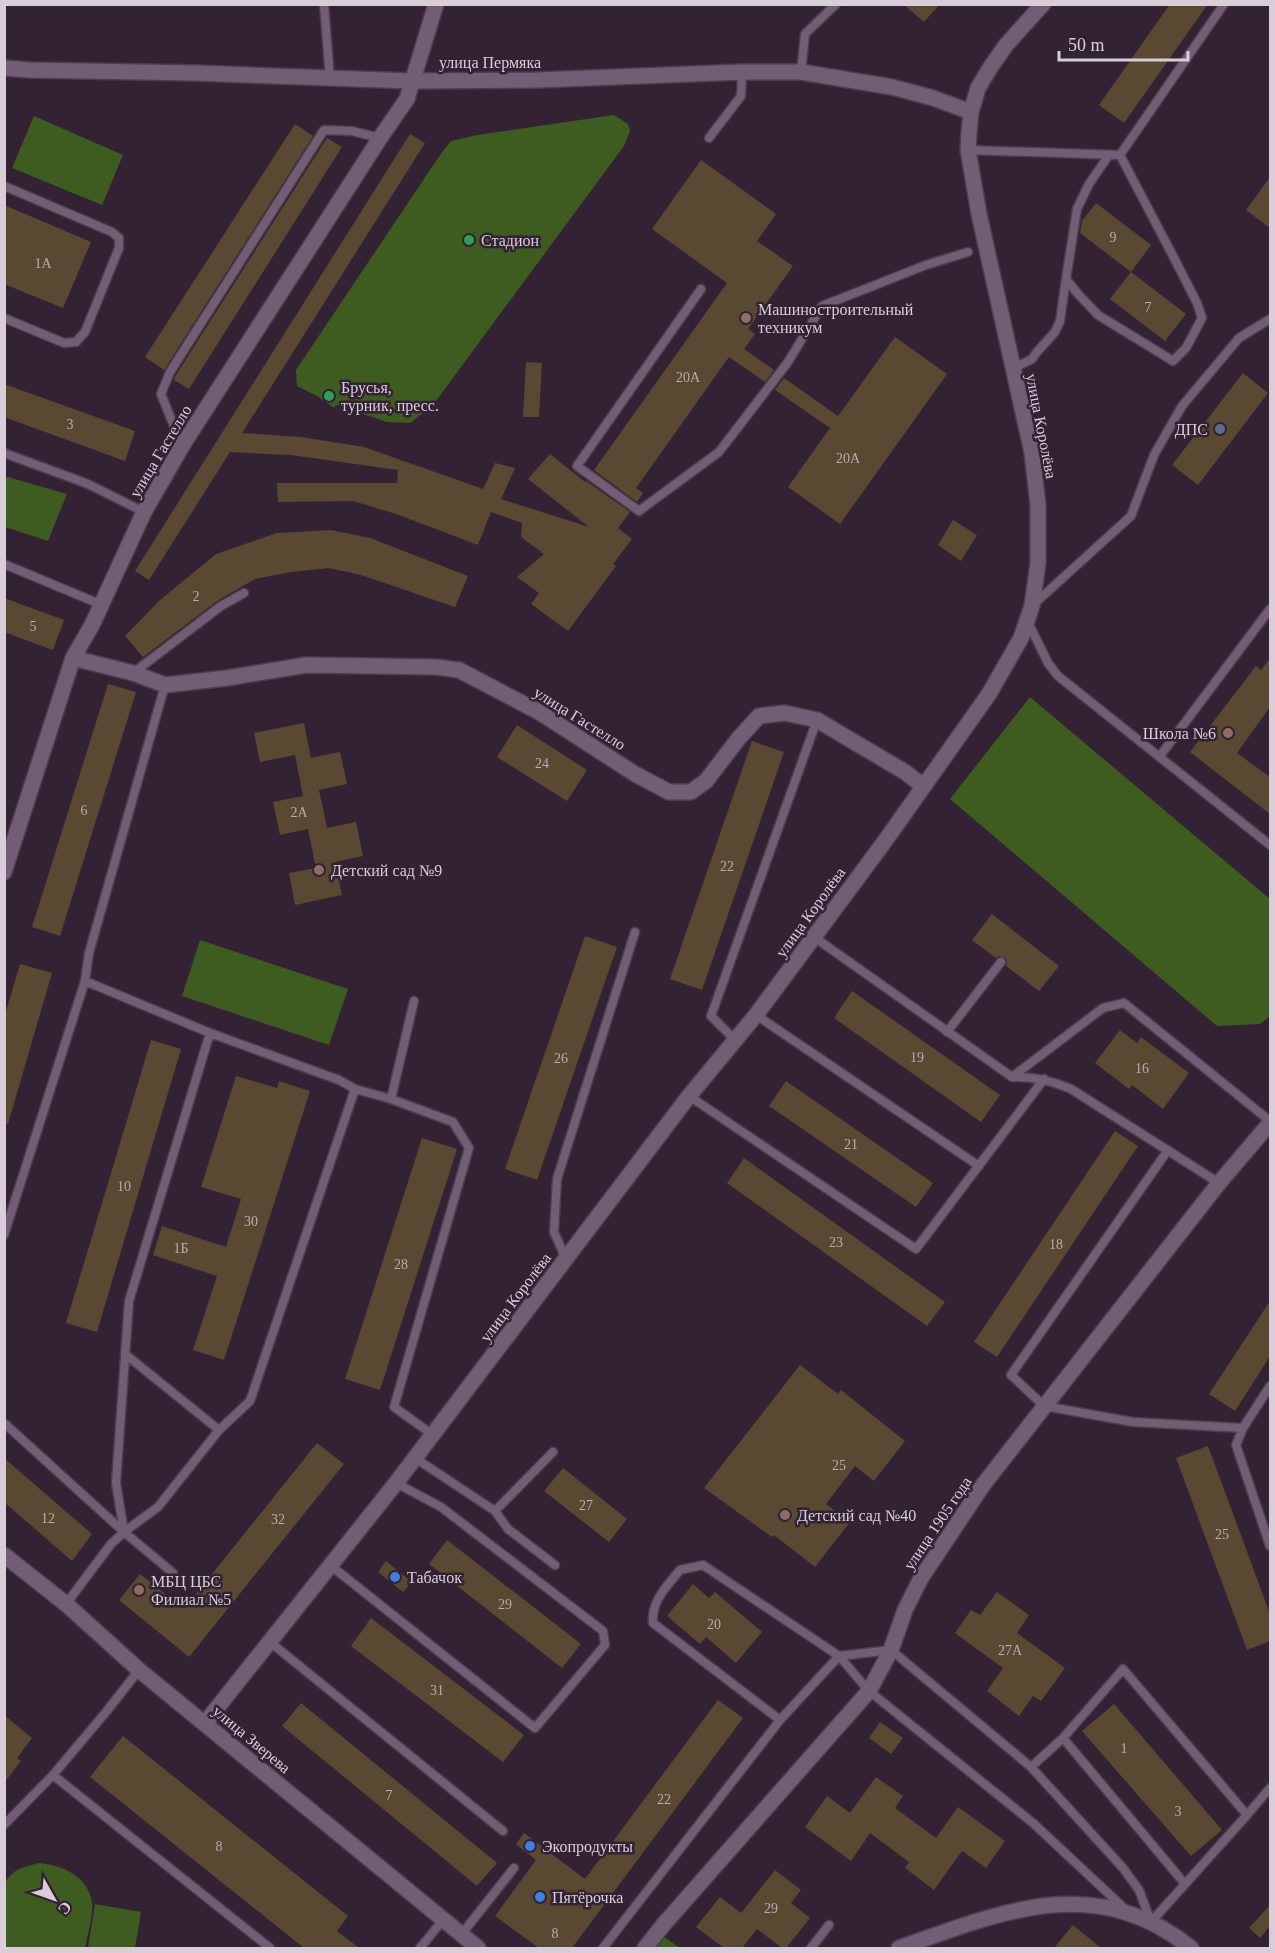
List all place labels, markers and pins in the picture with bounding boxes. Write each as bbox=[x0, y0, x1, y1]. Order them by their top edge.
place label: Стадион bbox=[481, 232, 539, 250]
marker: Стадион bbox=[462, 233, 476, 247]
place label: Машиностроительный техникум bbox=[758, 301, 914, 337]
marker: Машиностроительный техникум bbox=[739, 311, 753, 325]
place label: Брусья, турник, пресс. bbox=[341, 379, 439, 415]
marker: Брусья, турник, пресс. bbox=[322, 389, 336, 403]
place label: ДПС bbox=[1175, 421, 1208, 439]
marker: ДПС bbox=[1213, 422, 1227, 436]
place label: Школа №6 bbox=[1143, 725, 1216, 742]
marker: Школа №6 bbox=[1221, 726, 1235, 740]
place label: Детский сад №9 bbox=[331, 862, 442, 880]
marker: Детский сад №9 bbox=[312, 863, 326, 877]
place label: Детский сад №40 bbox=[797, 1507, 916, 1525]
marker: Детский сад №40 bbox=[778, 1508, 792, 1522]
place label: Табачок bbox=[407, 1569, 462, 1586]
marker: Табачок bbox=[388, 1570, 402, 1584]
place label: МБЦ ЦБС Филиал №5 bbox=[151, 1573, 231, 1608]
marker: МБЦ ЦБС Филиал №5 bbox=[132, 1583, 146, 1597]
place label: Экопродукты bbox=[542, 1838, 633, 1856]
marker: Экопродукты bbox=[523, 1839, 537, 1853]
place label: Пятёрочка bbox=[552, 1889, 623, 1907]
marker: Пятёрочка bbox=[533, 1890, 547, 1904]

